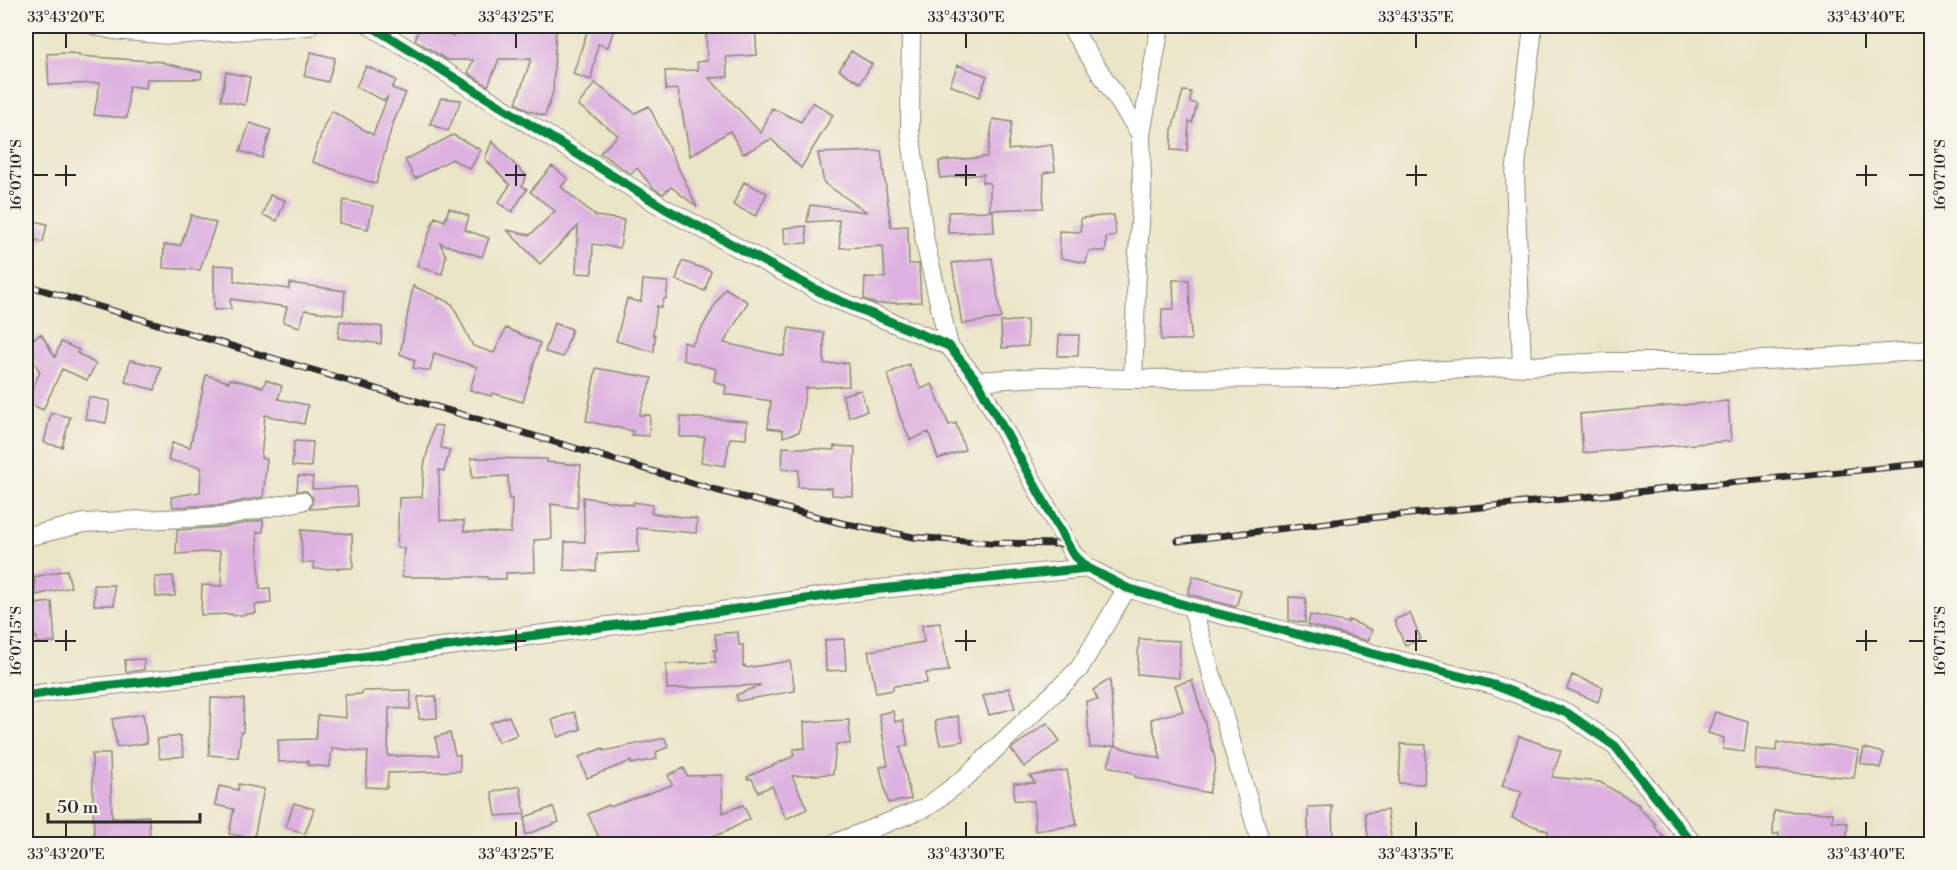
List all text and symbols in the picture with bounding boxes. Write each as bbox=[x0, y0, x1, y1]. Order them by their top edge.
text: 33°43'20"E bbox=[27, 8, 105, 27]
text: 33°43'25"E bbox=[478, 8, 554, 27]
text: 33°43'30"E bbox=[927, 8, 1005, 27]
text: 33°43'35"E bbox=[1378, 8, 1454, 27]
text: 33°43'40"E bbox=[1827, 8, 1905, 27]
text: 16°07'10"S bbox=[7, 139, 26, 211]
text: 16°07'10"S bbox=[1931, 139, 1950, 211]
text: 16°07'15"S bbox=[7, 606, 26, 676]
text: 16°07'15"S bbox=[1931, 606, 1950, 676]
scale bar bbox=[48, 786, 200, 824]
text: 50 m bbox=[57, 796, 99, 819]
text: 33°43'20"E bbox=[27, 845, 105, 864]
text: 33°43'25"E bbox=[478, 845, 554, 864]
text: 33°43'30"E bbox=[927, 845, 1005, 864]
text: 33°43'35"E bbox=[1378, 845, 1454, 864]
text: 33°43'40"E bbox=[1827, 845, 1905, 864]

